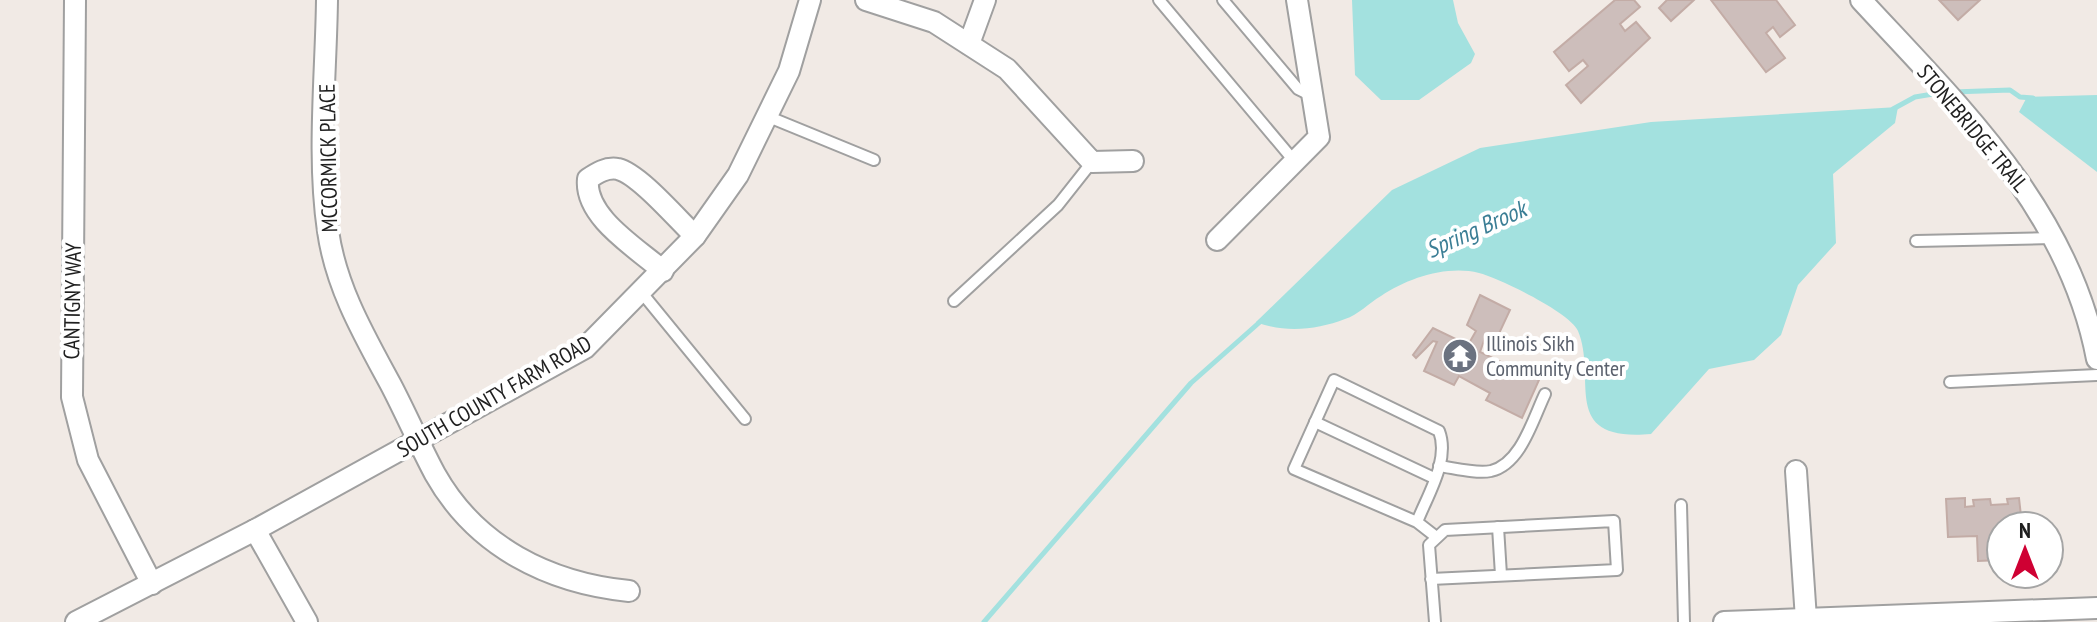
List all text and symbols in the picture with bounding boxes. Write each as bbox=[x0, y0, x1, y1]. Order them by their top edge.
street label: STONEBRIDGE TRAIL bbox=[1911, 58, 2035, 198]
street label: MCCORMICK PLACE bbox=[313, 83, 343, 233]
water label: Spring Brook bbox=[1421, 192, 1533, 265]
street label: CANTIGNY WAY bbox=[57, 242, 87, 360]
street label: SOUTH COUNTY FARM ROAD bbox=[392, 329, 596, 463]
place label: Illinois Sikh Community Center bbox=[1486, 329, 1625, 382]
temple icon: Illinois Sikh Community Center bbox=[1441, 337, 1479, 375]
north arrow bbox=[1985, 510, 2065, 590]
text: N bbox=[2019, 516, 2031, 544]

